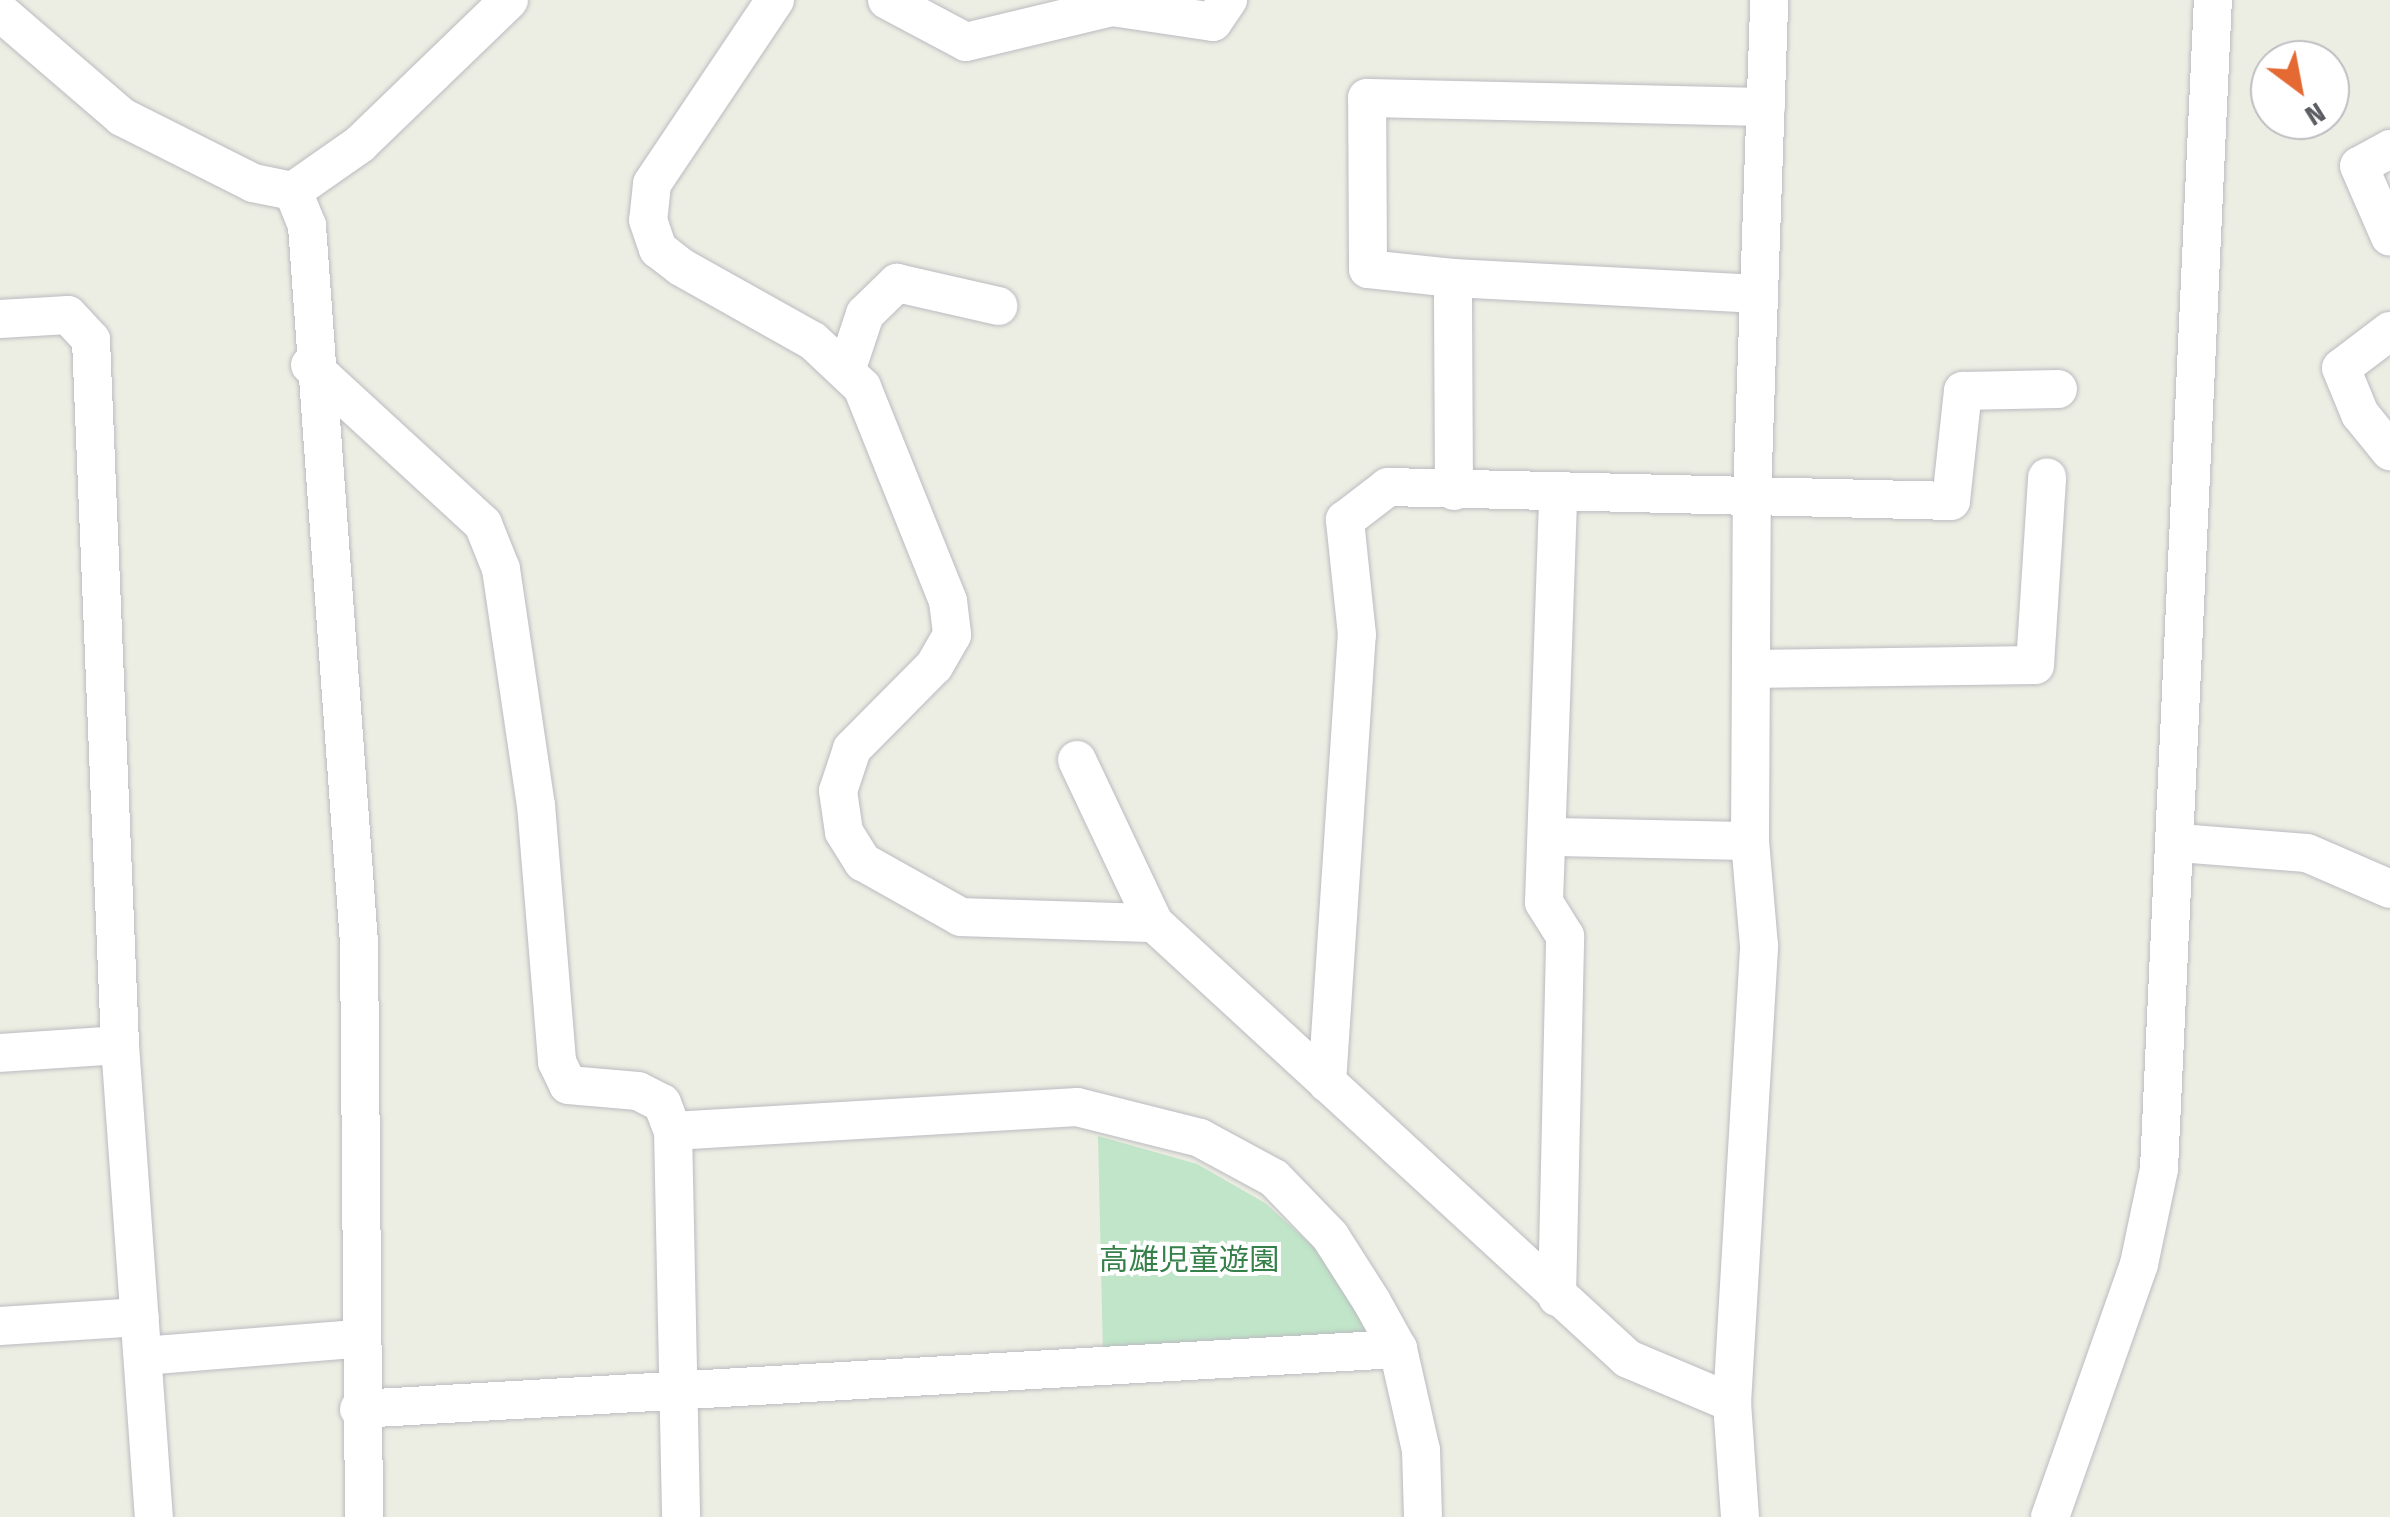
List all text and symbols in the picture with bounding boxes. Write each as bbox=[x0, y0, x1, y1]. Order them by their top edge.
north arrow bbox=[2250, 40, 2350, 140]
text: N bbox=[2299, 96, 2331, 133]
park label: 高雄児童遊園 bbox=[1099, 1242, 1279, 1278]

